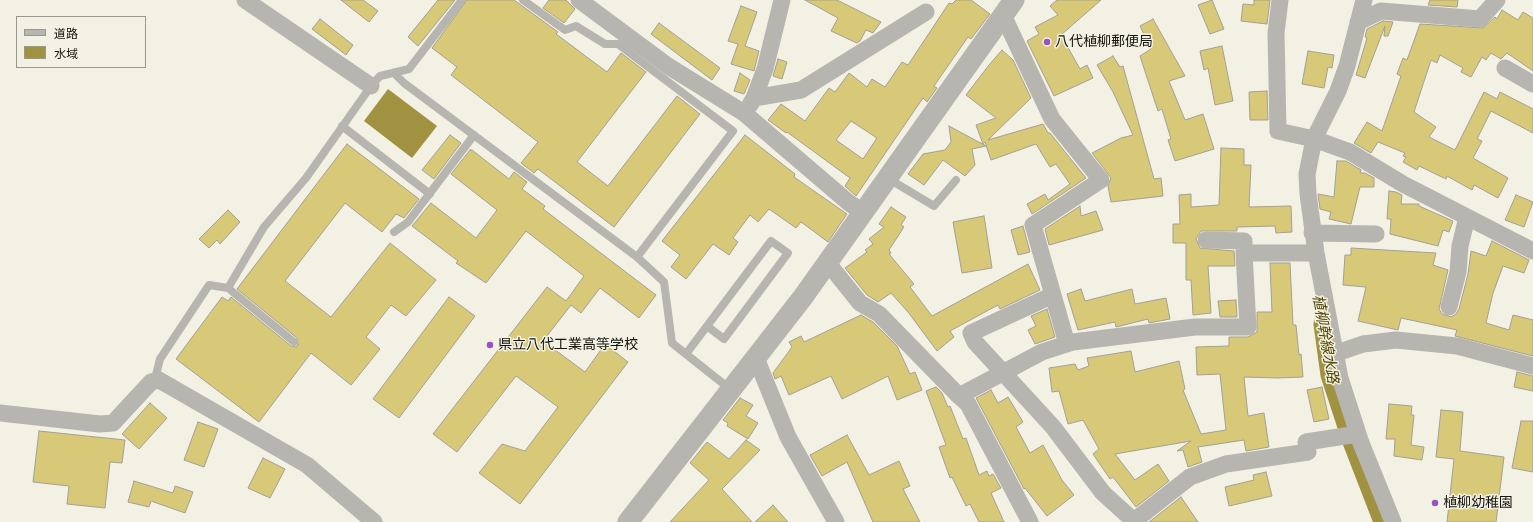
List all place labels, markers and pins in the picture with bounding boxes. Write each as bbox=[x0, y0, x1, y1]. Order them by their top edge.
place label: 八代植柳郵便局 bbox=[1055, 34, 1153, 50]
marker: 八代植柳郵便局 bbox=[1042, 37, 1052, 47]
place label: 県立八代工業高等学校 bbox=[498, 337, 638, 353]
marker: 県立八代工業高等学校 bbox=[485, 340, 495, 350]
place label: 植柳幼稚園 bbox=[1443, 495, 1513, 511]
marker: 植柳幼稚園 bbox=[1430, 498, 1440, 508]

